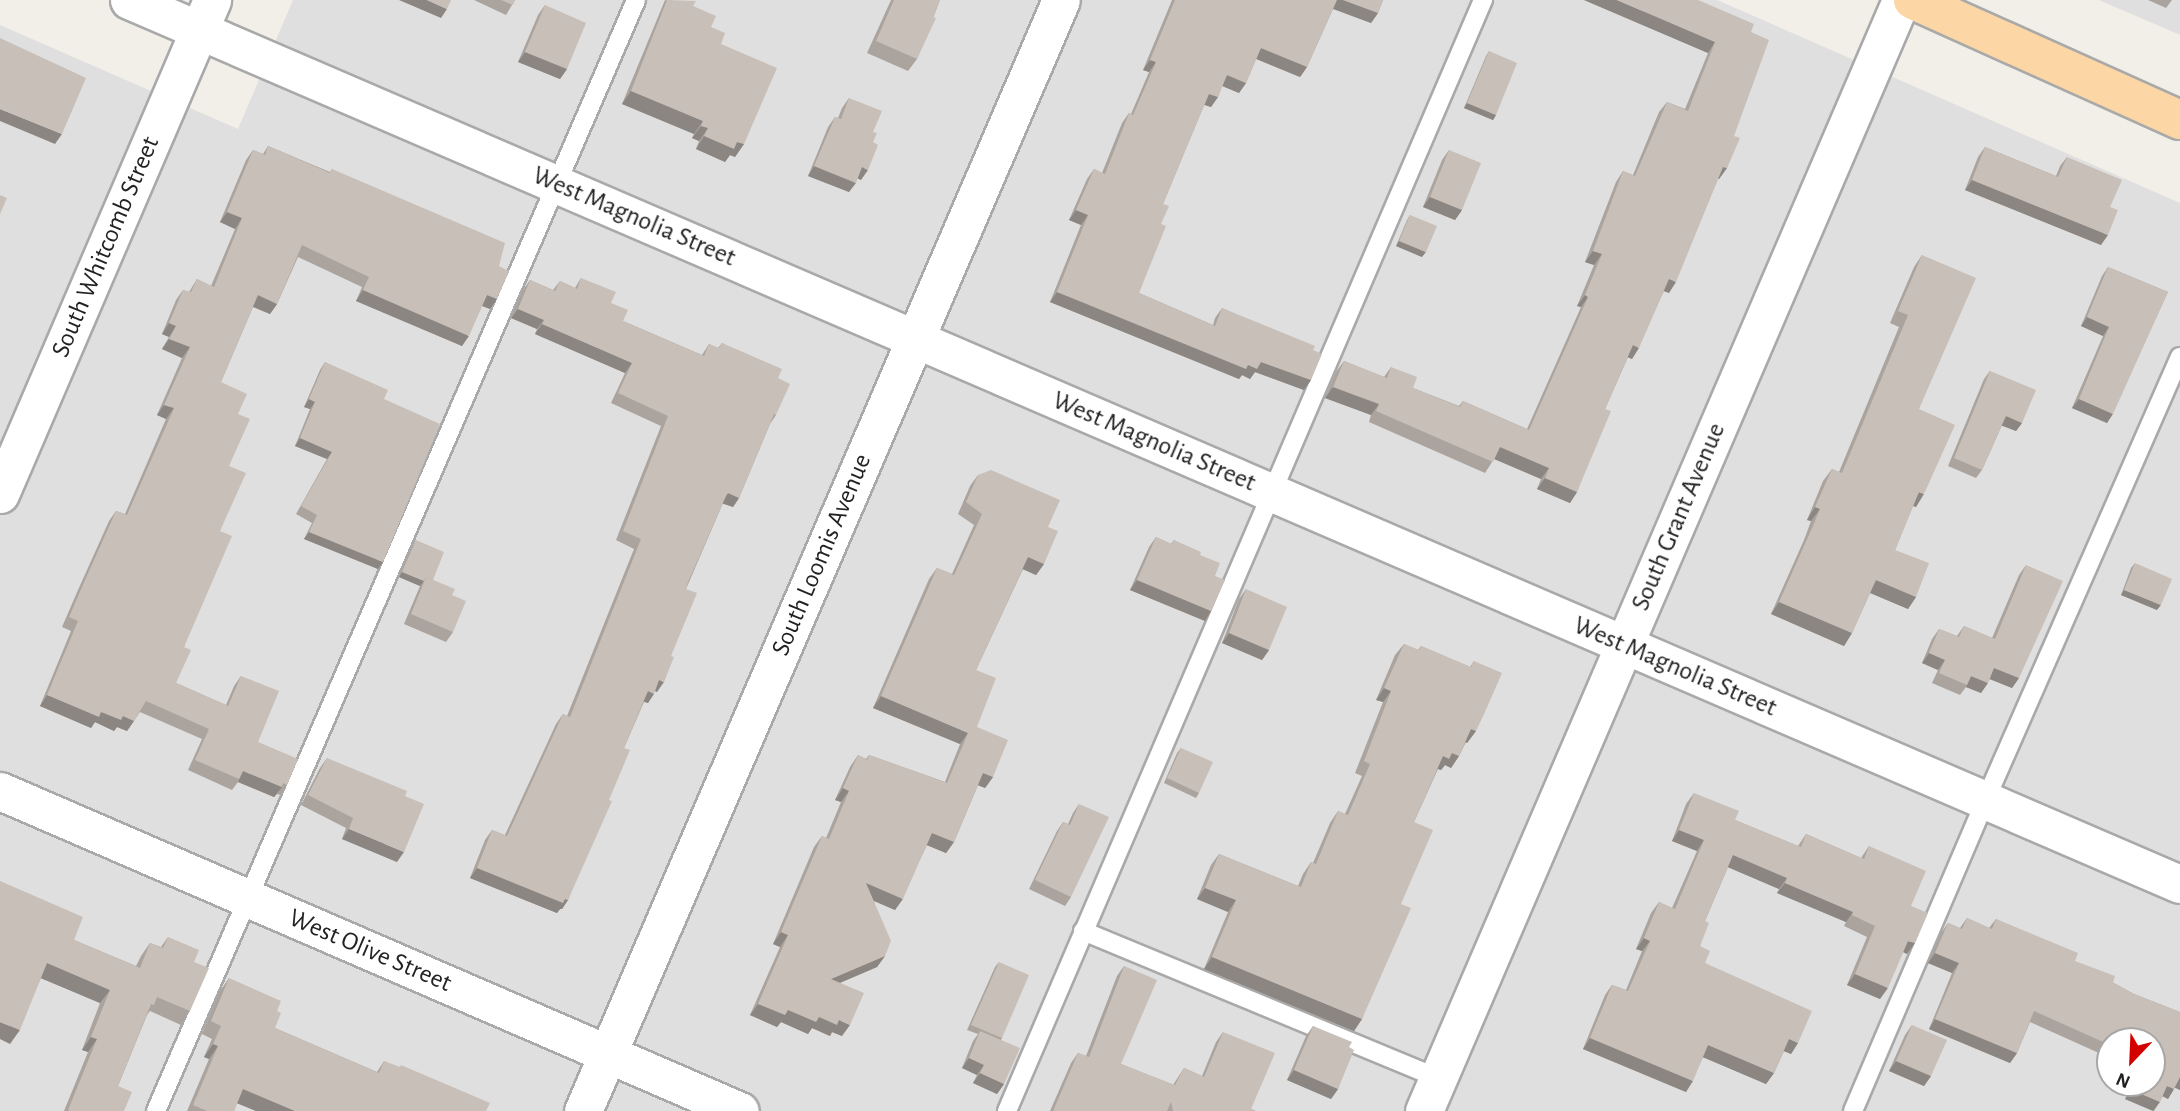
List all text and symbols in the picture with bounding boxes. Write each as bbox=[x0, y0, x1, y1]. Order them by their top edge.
street label: South Whitcomb Street bbox=[45, 132, 167, 362]
street label: West Magnolia Street bbox=[528, 160, 740, 274]
street label: West Magnolia Street bbox=[1048, 385, 1260, 499]
street label: South Grant Avenue bbox=[1625, 419, 1733, 615]
street label: South Loomis Avenue bbox=[765, 449, 879, 661]
street label: West Magnolia Street bbox=[1569, 610, 1781, 724]
street label: West Olive Street bbox=[284, 903, 456, 999]
north arrow bbox=[2096, 1027, 2166, 1097]
text: N bbox=[2114, 1069, 2133, 1091]

